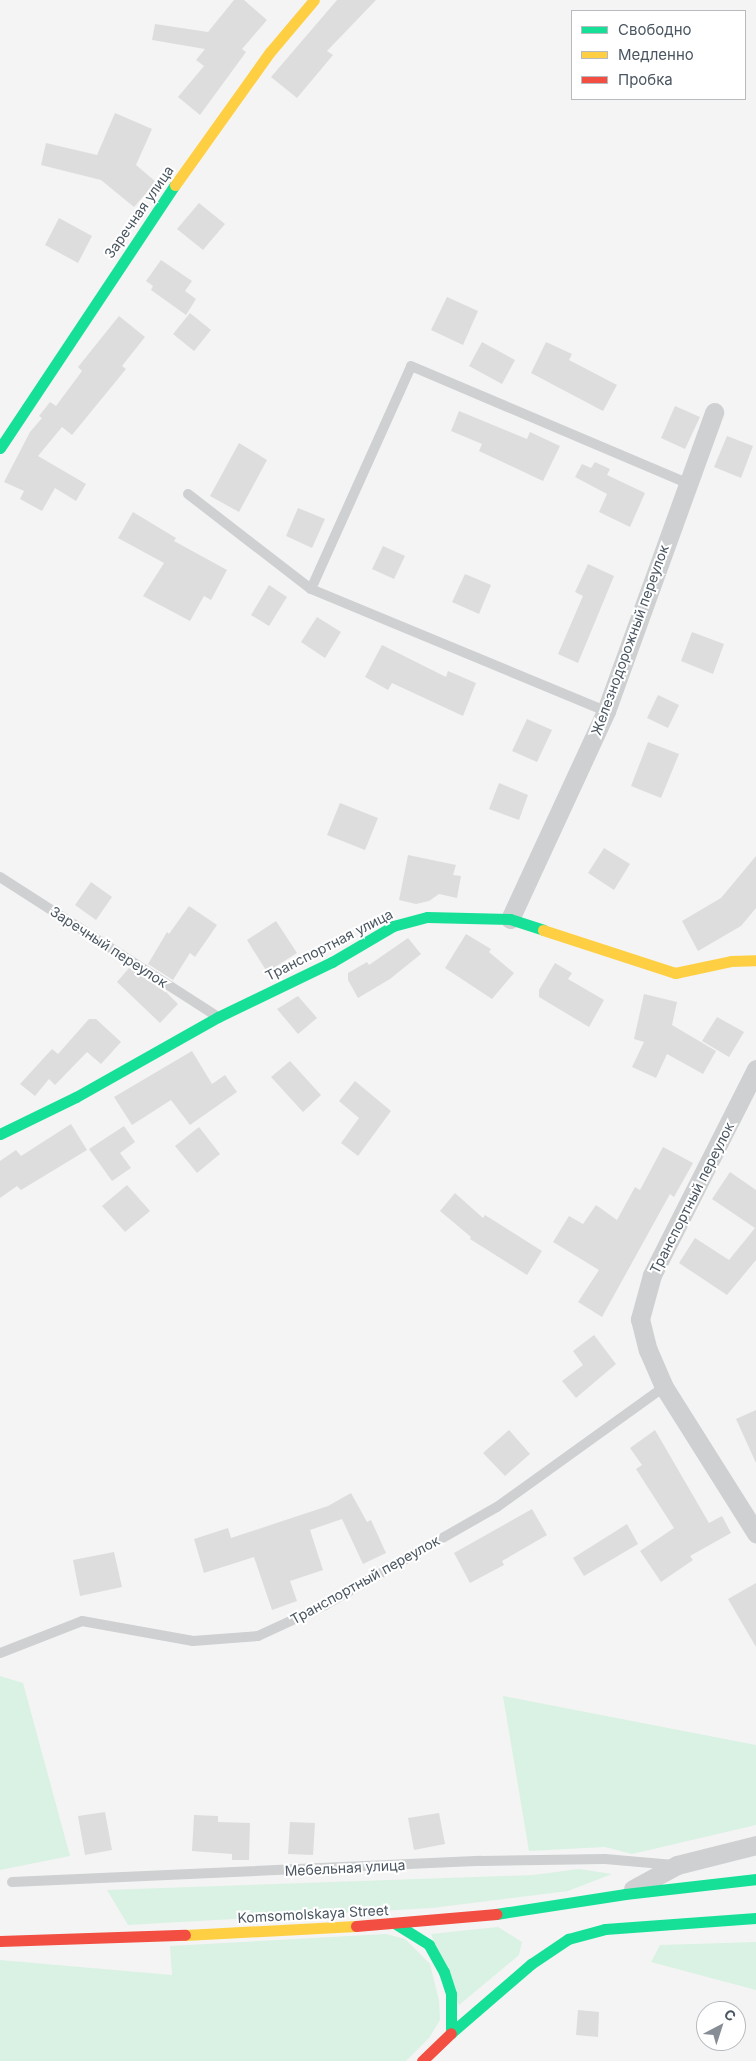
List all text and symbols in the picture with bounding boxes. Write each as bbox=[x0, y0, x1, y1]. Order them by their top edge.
legend bbox=[571, 10, 746, 100]
text: Свободно bbox=[618, 20, 692, 39]
text: Медленно bbox=[618, 45, 694, 64]
text: Пробка bbox=[618, 70, 673, 89]
street label: Заречная улица bbox=[101, 163, 177, 261]
street label: Железнодорожный переулок bbox=[588, 543, 672, 737]
street label: Заречный переулок bbox=[47, 903, 171, 991]
street label: Транспортная улица bbox=[263, 906, 395, 984]
street label: Транспортный переулок bbox=[646, 1119, 738, 1277]
street label: Транспортный переулок bbox=[287, 1532, 443, 1628]
street label: Мебельная улица bbox=[284, 1856, 406, 1880]
street label: Komsomolskaya Street bbox=[237, 1902, 389, 1926]
north arrow bbox=[696, 2001, 746, 2051]
text: С bbox=[721, 2005, 740, 2025]

